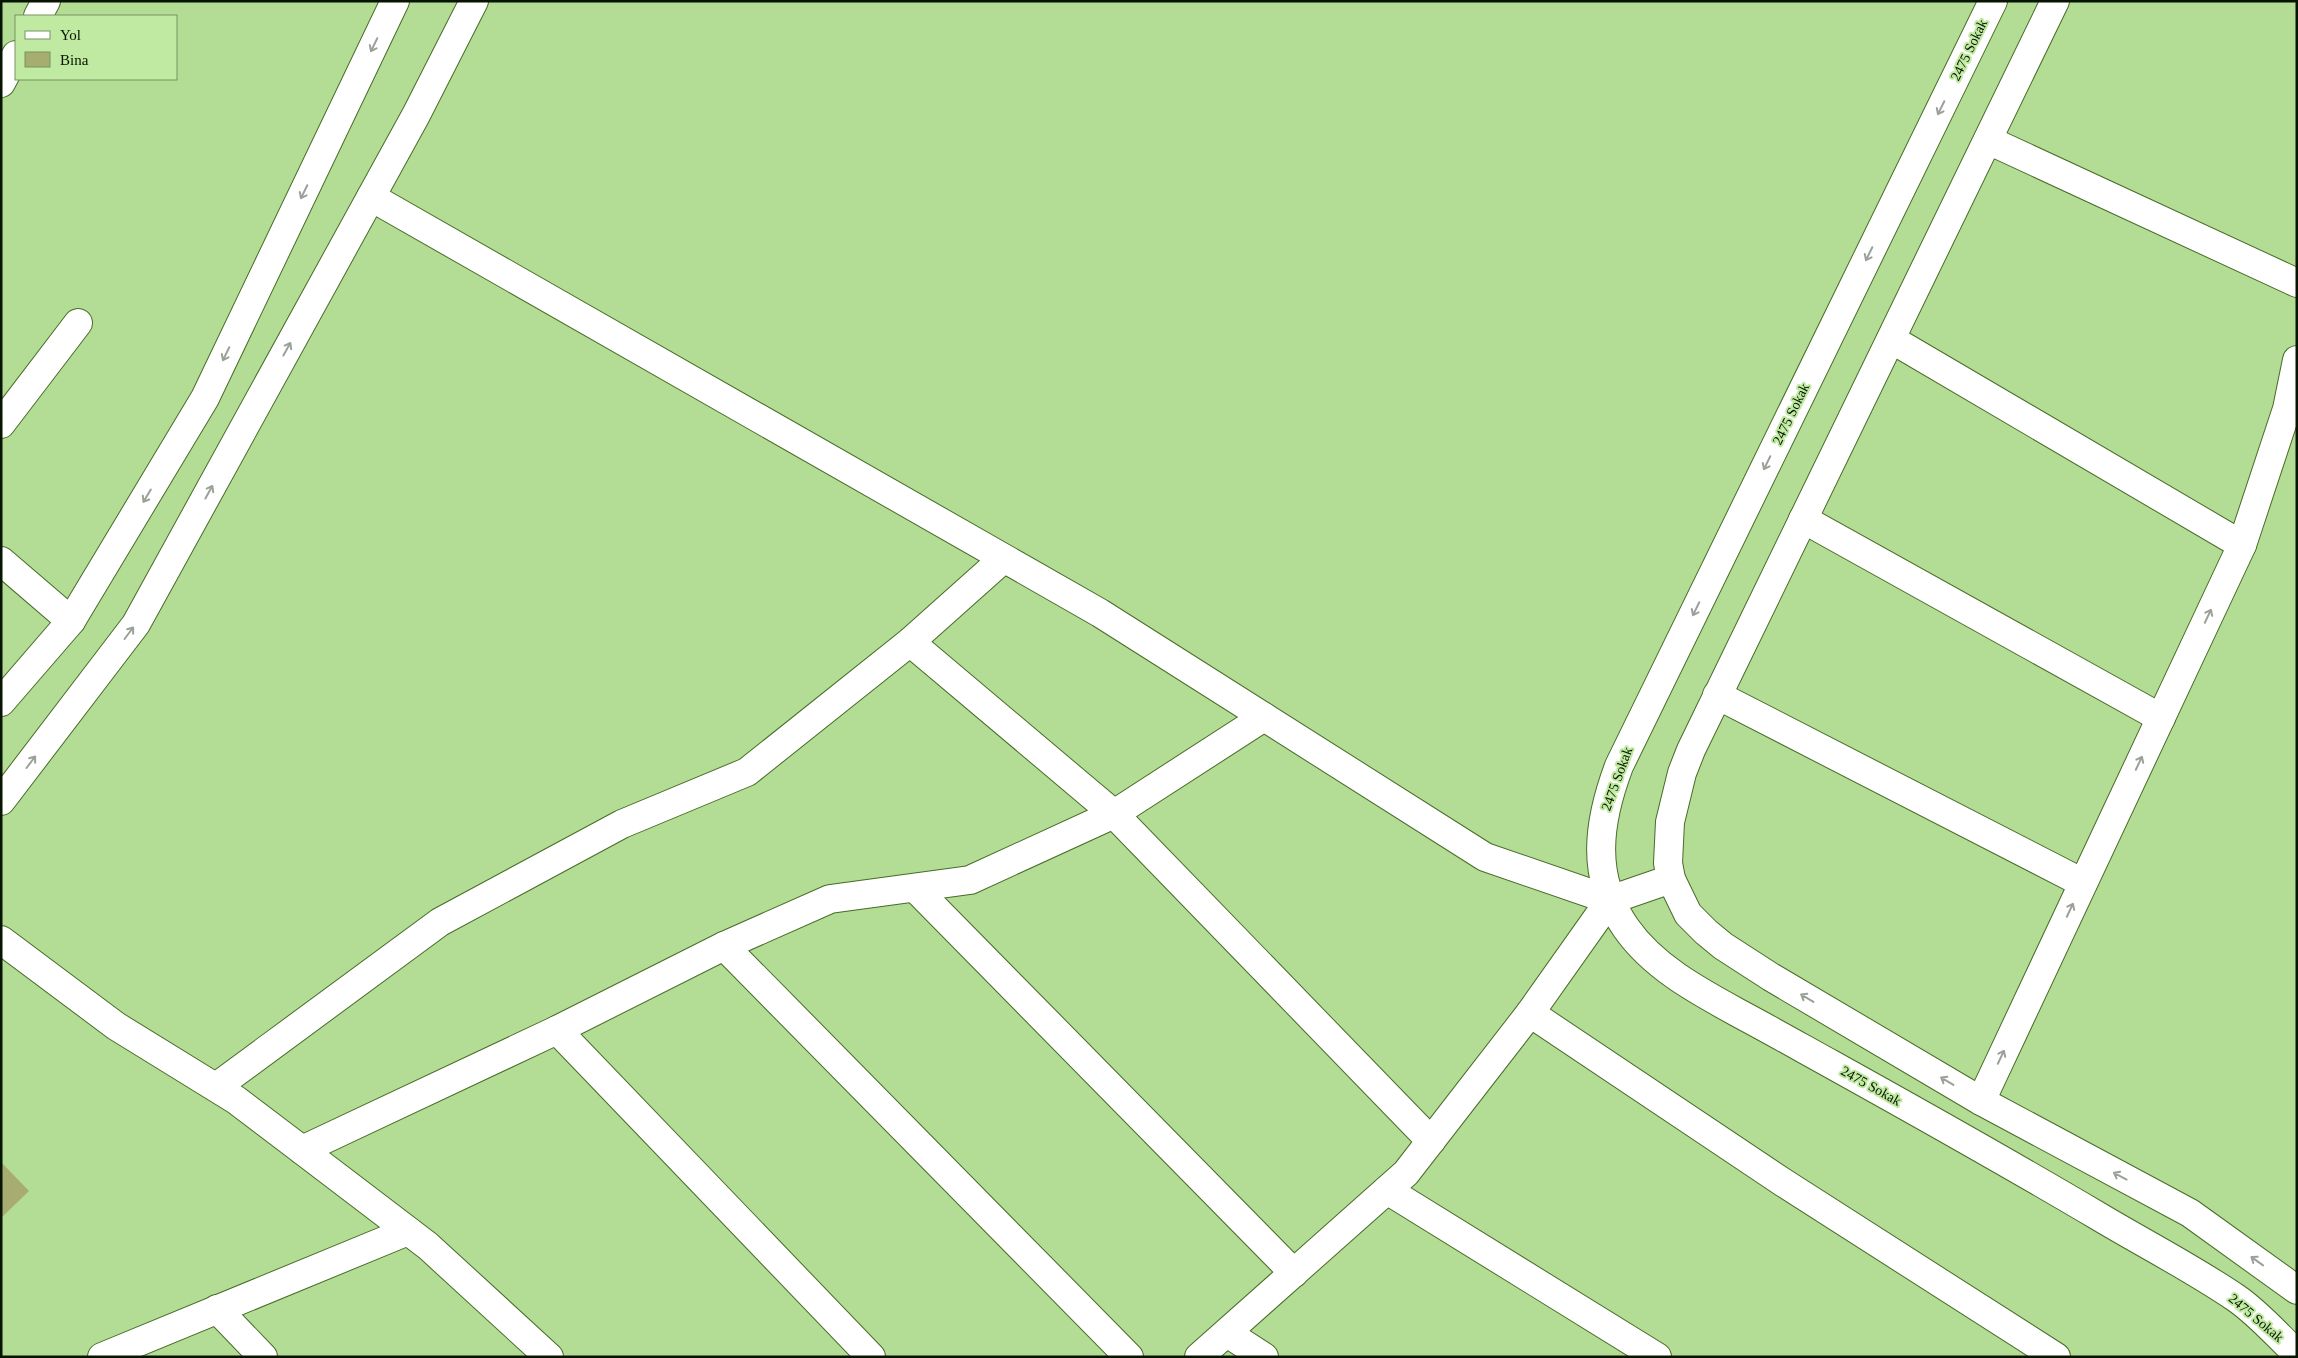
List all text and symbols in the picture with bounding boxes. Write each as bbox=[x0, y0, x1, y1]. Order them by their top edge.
legend bbox=[15, 15, 178, 80]
street label: 2475 Sokak bbox=[1948, 17, 1990, 83]
text: Yol bbox=[60, 27, 81, 43]
one-way arrow bbox=[369, 37, 378, 52]
text: Bina bbox=[60, 52, 89, 68]
one-way arrow bbox=[1936, 100, 1945, 115]
one-way arrow bbox=[299, 184, 308, 199]
one-way arrow bbox=[1864, 246, 1874, 261]
one-way arrow bbox=[283, 343, 293, 357]
one-way arrow bbox=[221, 346, 231, 361]
street label: 2475 Sokak bbox=[1770, 381, 1812, 447]
one-way arrow bbox=[1762, 455, 1771, 470]
one-way arrow bbox=[204, 484, 214, 499]
one-way arrow bbox=[141, 488, 151, 502]
one-way arrow bbox=[1691, 601, 1700, 616]
one-way arrow bbox=[2204, 608, 2214, 623]
one-way arrow bbox=[124, 627, 135, 640]
street label: 2475 Sokak bbox=[1599, 745, 1635, 813]
one-way arrow bbox=[25, 756, 36, 769]
one-way arrow bbox=[2135, 756, 2145, 771]
one-way arrow bbox=[2066, 903, 2076, 918]
one-way arrow bbox=[1800, 992, 1814, 1002]
one-way arrow bbox=[1997, 1050, 2007, 1065]
street label: 2475 Sokak bbox=[1838, 1063, 1904, 1109]
one-way arrow bbox=[1940, 1075, 1954, 1085]
one-way arrow bbox=[2112, 1171, 2127, 1181]
one-way arrow bbox=[2251, 1256, 2264, 1267]
street label: 2475 Sokak bbox=[2226, 1291, 2286, 1345]

